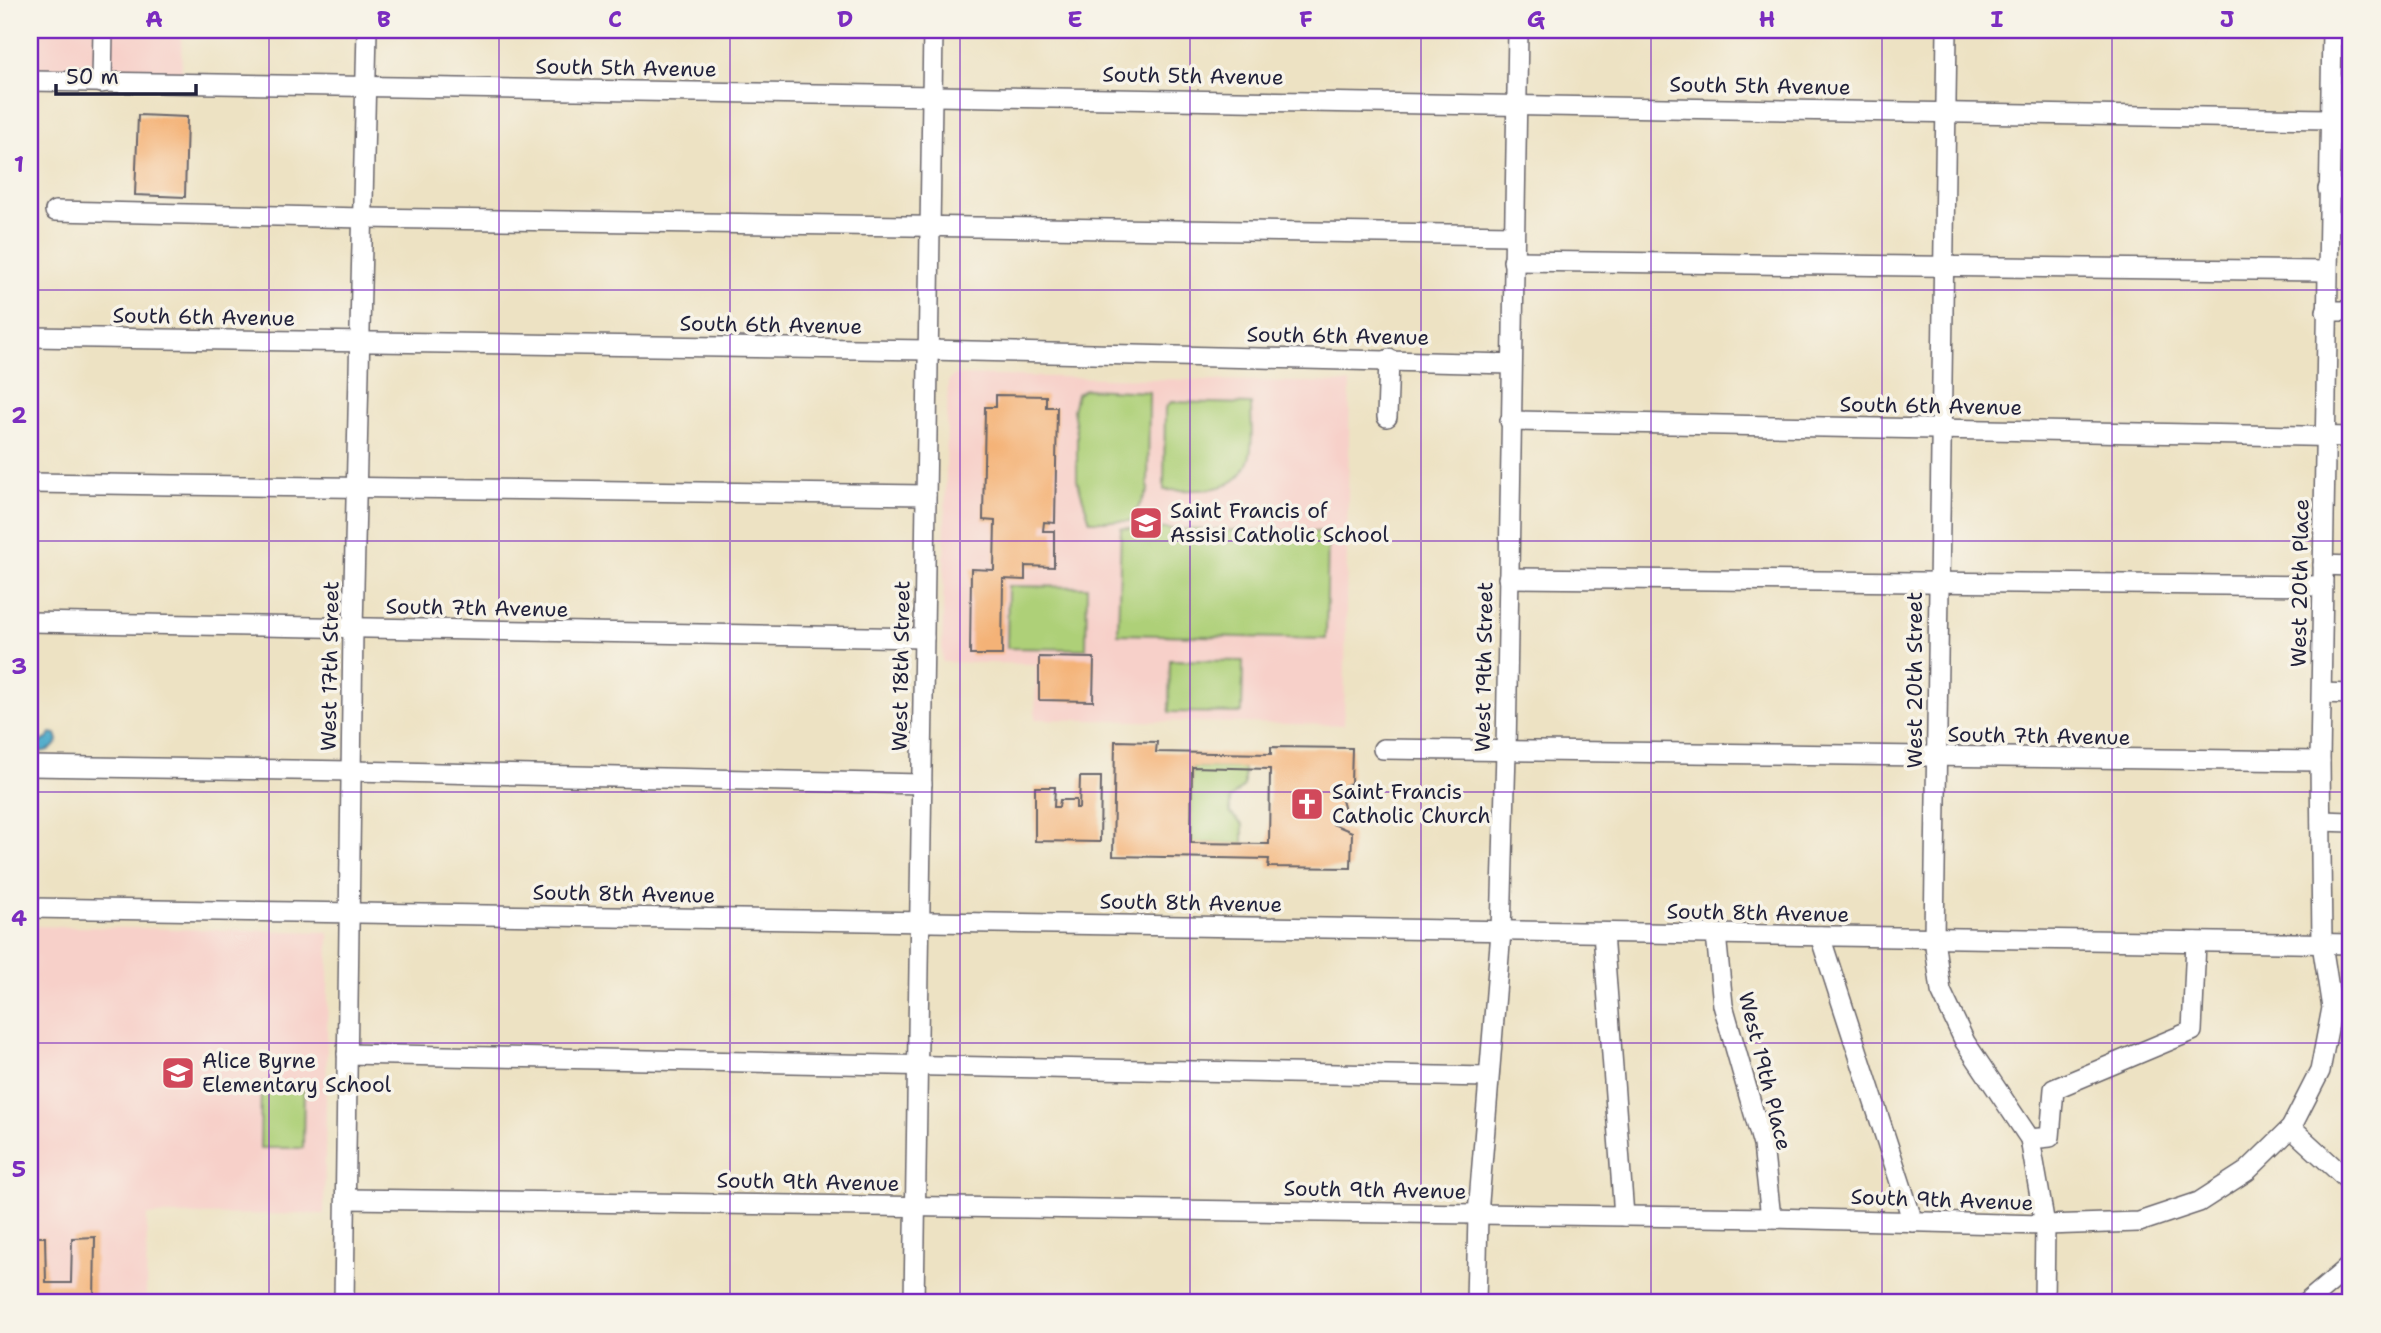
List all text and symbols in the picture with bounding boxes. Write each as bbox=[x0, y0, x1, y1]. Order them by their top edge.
text: A bbox=[145, 4, 163, 34]
text: B bbox=[377, 4, 391, 34]
text: C bbox=[608, 4, 622, 34]
text: D bbox=[837, 4, 853, 34]
text: E bbox=[1067, 4, 1083, 34]
text: F bbox=[1299, 4, 1313, 34]
text: G bbox=[1527, 4, 1546, 34]
text: H bbox=[1759, 4, 1775, 34]
text: I bbox=[1991, 4, 2004, 34]
text: J bbox=[2220, 4, 2234, 34]
scale bar bbox=[56, 52, 196, 96]
street label: South 5th Avenue bbox=[535, 52, 717, 84]
street label: South 5th Avenue bbox=[1102, 60, 1284, 92]
text: 50 m bbox=[66, 63, 119, 91]
street label: South 5th Avenue bbox=[1669, 70, 1851, 102]
text: 1 bbox=[14, 149, 24, 179]
street label: South 6th Avenue bbox=[112, 301, 296, 333]
street label: South 6th Avenue bbox=[679, 309, 863, 341]
street label: South 6th Avenue bbox=[1246, 320, 1430, 352]
street label: South 6th Avenue bbox=[1839, 390, 2023, 422]
text: 2 bbox=[11, 400, 27, 430]
place label: Saint Francis of Assisi Catholic School bbox=[1170, 497, 1389, 549]
street label: West 20th Place bbox=[2285, 498, 2315, 668]
school or university icon: Saint Francis of Assisi Catholic School bbox=[1127, 504, 1165, 542]
street label: West 18th Street bbox=[886, 580, 916, 752]
street label: West 17th Street bbox=[315, 581, 345, 751]
street label: West 19th Street bbox=[1469, 582, 1499, 752]
street label: South 7th Avenue bbox=[385, 592, 569, 624]
street label: West 20th Street bbox=[1901, 592, 1929, 768]
text: 3 bbox=[11, 651, 27, 681]
street label: South 7th Avenue bbox=[1947, 720, 2131, 752]
place label: Saint Francis Catholic Church bbox=[1332, 778, 1491, 830]
church icon: Saint Francis Catholic Church bbox=[1288, 785, 1326, 823]
street label: South 8th Avenue bbox=[532, 878, 716, 910]
street label: South 8th Avenue bbox=[1099, 887, 1283, 919]
street label: South 8th Avenue bbox=[1666, 897, 1850, 929]
text: 4 bbox=[11, 903, 27, 933]
street label: West 19th Place bbox=[1732, 989, 1798, 1153]
place label: Alice Byrne Elementary School bbox=[202, 1047, 392, 1099]
school or university icon: Alice Byrne Elementary School bbox=[159, 1054, 197, 1092]
text: 5 bbox=[12, 1154, 26, 1184]
street label: South 9th Avenue bbox=[716, 1166, 900, 1198]
street label: South 9th Avenue bbox=[1283, 1174, 1467, 1206]
street label: South 9th Avenue bbox=[1850, 1183, 2034, 1217]

